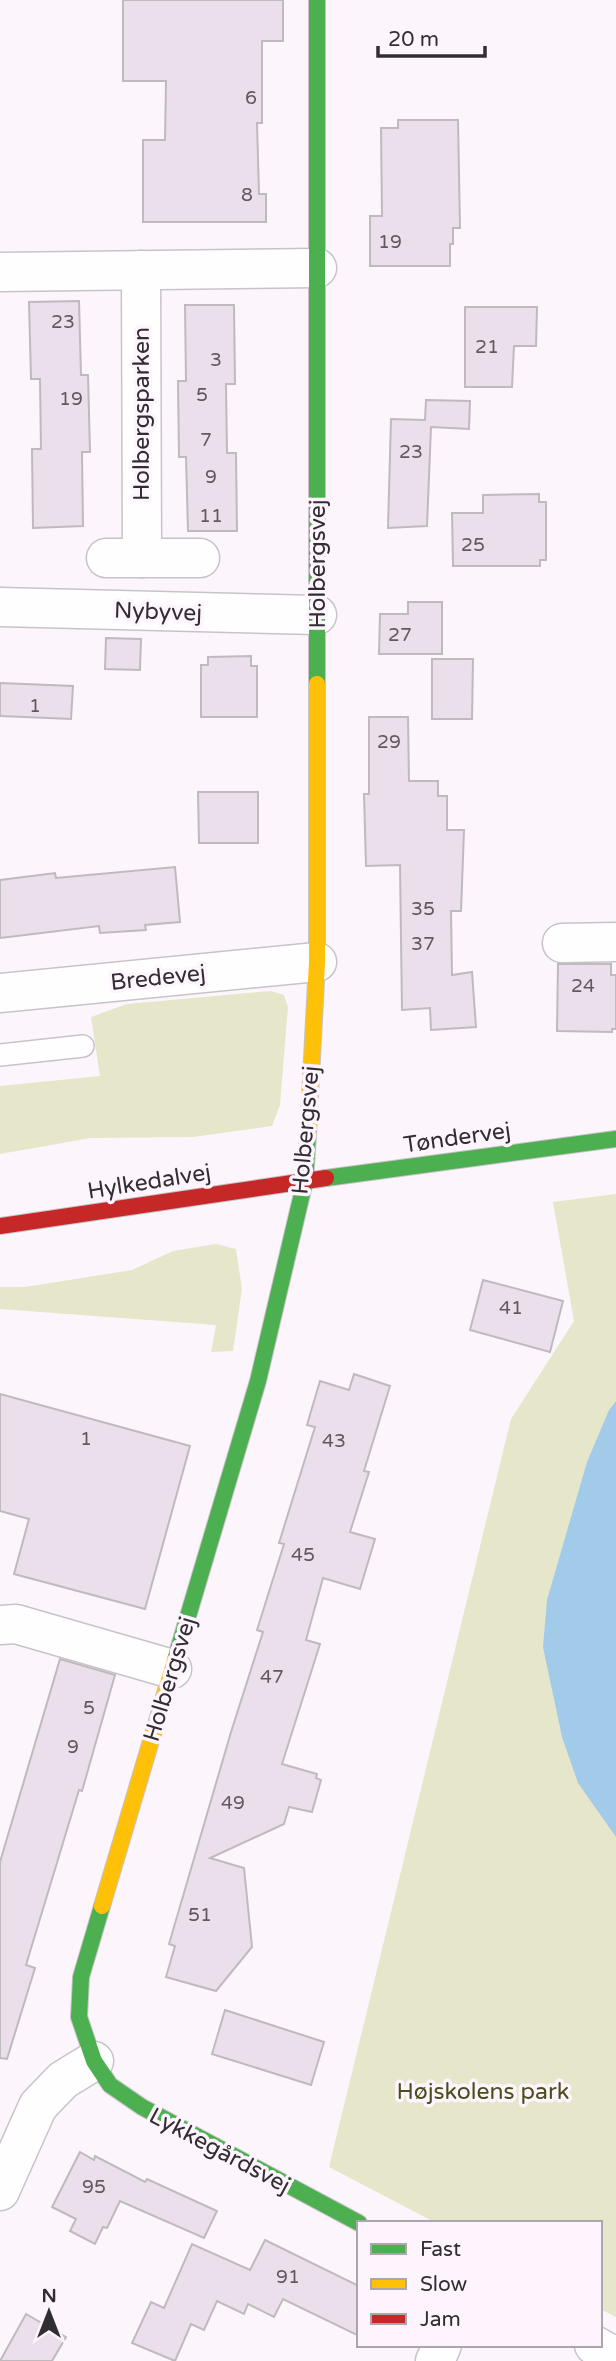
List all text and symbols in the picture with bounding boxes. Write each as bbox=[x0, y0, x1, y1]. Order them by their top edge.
scale bar bbox=[378, 14, 485, 58]
text: 20 m bbox=[388, 27, 439, 52]
house number: 6 bbox=[245, 87, 257, 109]
house number: 8 bbox=[241, 184, 253, 206]
house number: 19 bbox=[378, 231, 402, 253]
house number: 23 bbox=[51, 311, 75, 333]
street label: Holbergsparken bbox=[128, 327, 156, 501]
house number: 21 bbox=[475, 336, 499, 358]
house number: 3 bbox=[210, 349, 222, 371]
house number: 5 bbox=[196, 384, 208, 406]
house number: 19 bbox=[59, 388, 83, 410]
house number: 7 bbox=[200, 429, 212, 451]
house number: 23 bbox=[399, 441, 423, 463]
house number: 9 bbox=[205, 466, 217, 488]
street label: Holbergsvej bbox=[304, 499, 332, 629]
house number: 11 bbox=[199, 505, 223, 527]
house number: 25 bbox=[461, 534, 485, 556]
street label: Nybyvej bbox=[113, 596, 203, 628]
house number: 27 bbox=[388, 624, 412, 646]
house number: 1 bbox=[29, 695, 41, 717]
house number: 29 bbox=[377, 731, 401, 753]
house number: 35 bbox=[411, 898, 435, 920]
house number: 37 bbox=[411, 933, 435, 955]
street label: Bredevej bbox=[109, 959, 207, 997]
house number: 24 bbox=[571, 975, 595, 997]
street label: Holbergsvej bbox=[286, 1065, 326, 1196]
street label: Tøndervej bbox=[402, 1117, 512, 1159]
street label: Hylkedalvej bbox=[85, 1158, 213, 1206]
house number: 41 bbox=[499, 1297, 523, 1319]
house number: 1 bbox=[80, 1428, 92, 1450]
house number: 43 bbox=[322, 1430, 346, 1452]
house number: 45 bbox=[291, 1544, 315, 1566]
street label: Holbergsvej bbox=[138, 1613, 202, 1745]
house number: 47 bbox=[260, 1666, 284, 1688]
house number: 5 bbox=[83, 1697, 95, 1719]
house number: 9 bbox=[67, 1736, 79, 1758]
house number: 49 bbox=[221, 1792, 245, 1814]
house number: 51 bbox=[188, 1904, 212, 1926]
park label: Højskolens park bbox=[397, 2078, 569, 2106]
street label: Lykkegårdsvej bbox=[144, 2102, 295, 2200]
house number: 95 bbox=[82, 2176, 106, 2198]
legend bbox=[357, 2221, 602, 2347]
text: Fast bbox=[420, 2237, 461, 2262]
house number: 91 bbox=[276, 2266, 300, 2288]
text: Slow bbox=[420, 2272, 468, 2297]
north arrow bbox=[14, 2277, 84, 2347]
text: N bbox=[41, 2285, 57, 2307]
text: Jam bbox=[420, 2307, 461, 2332]

